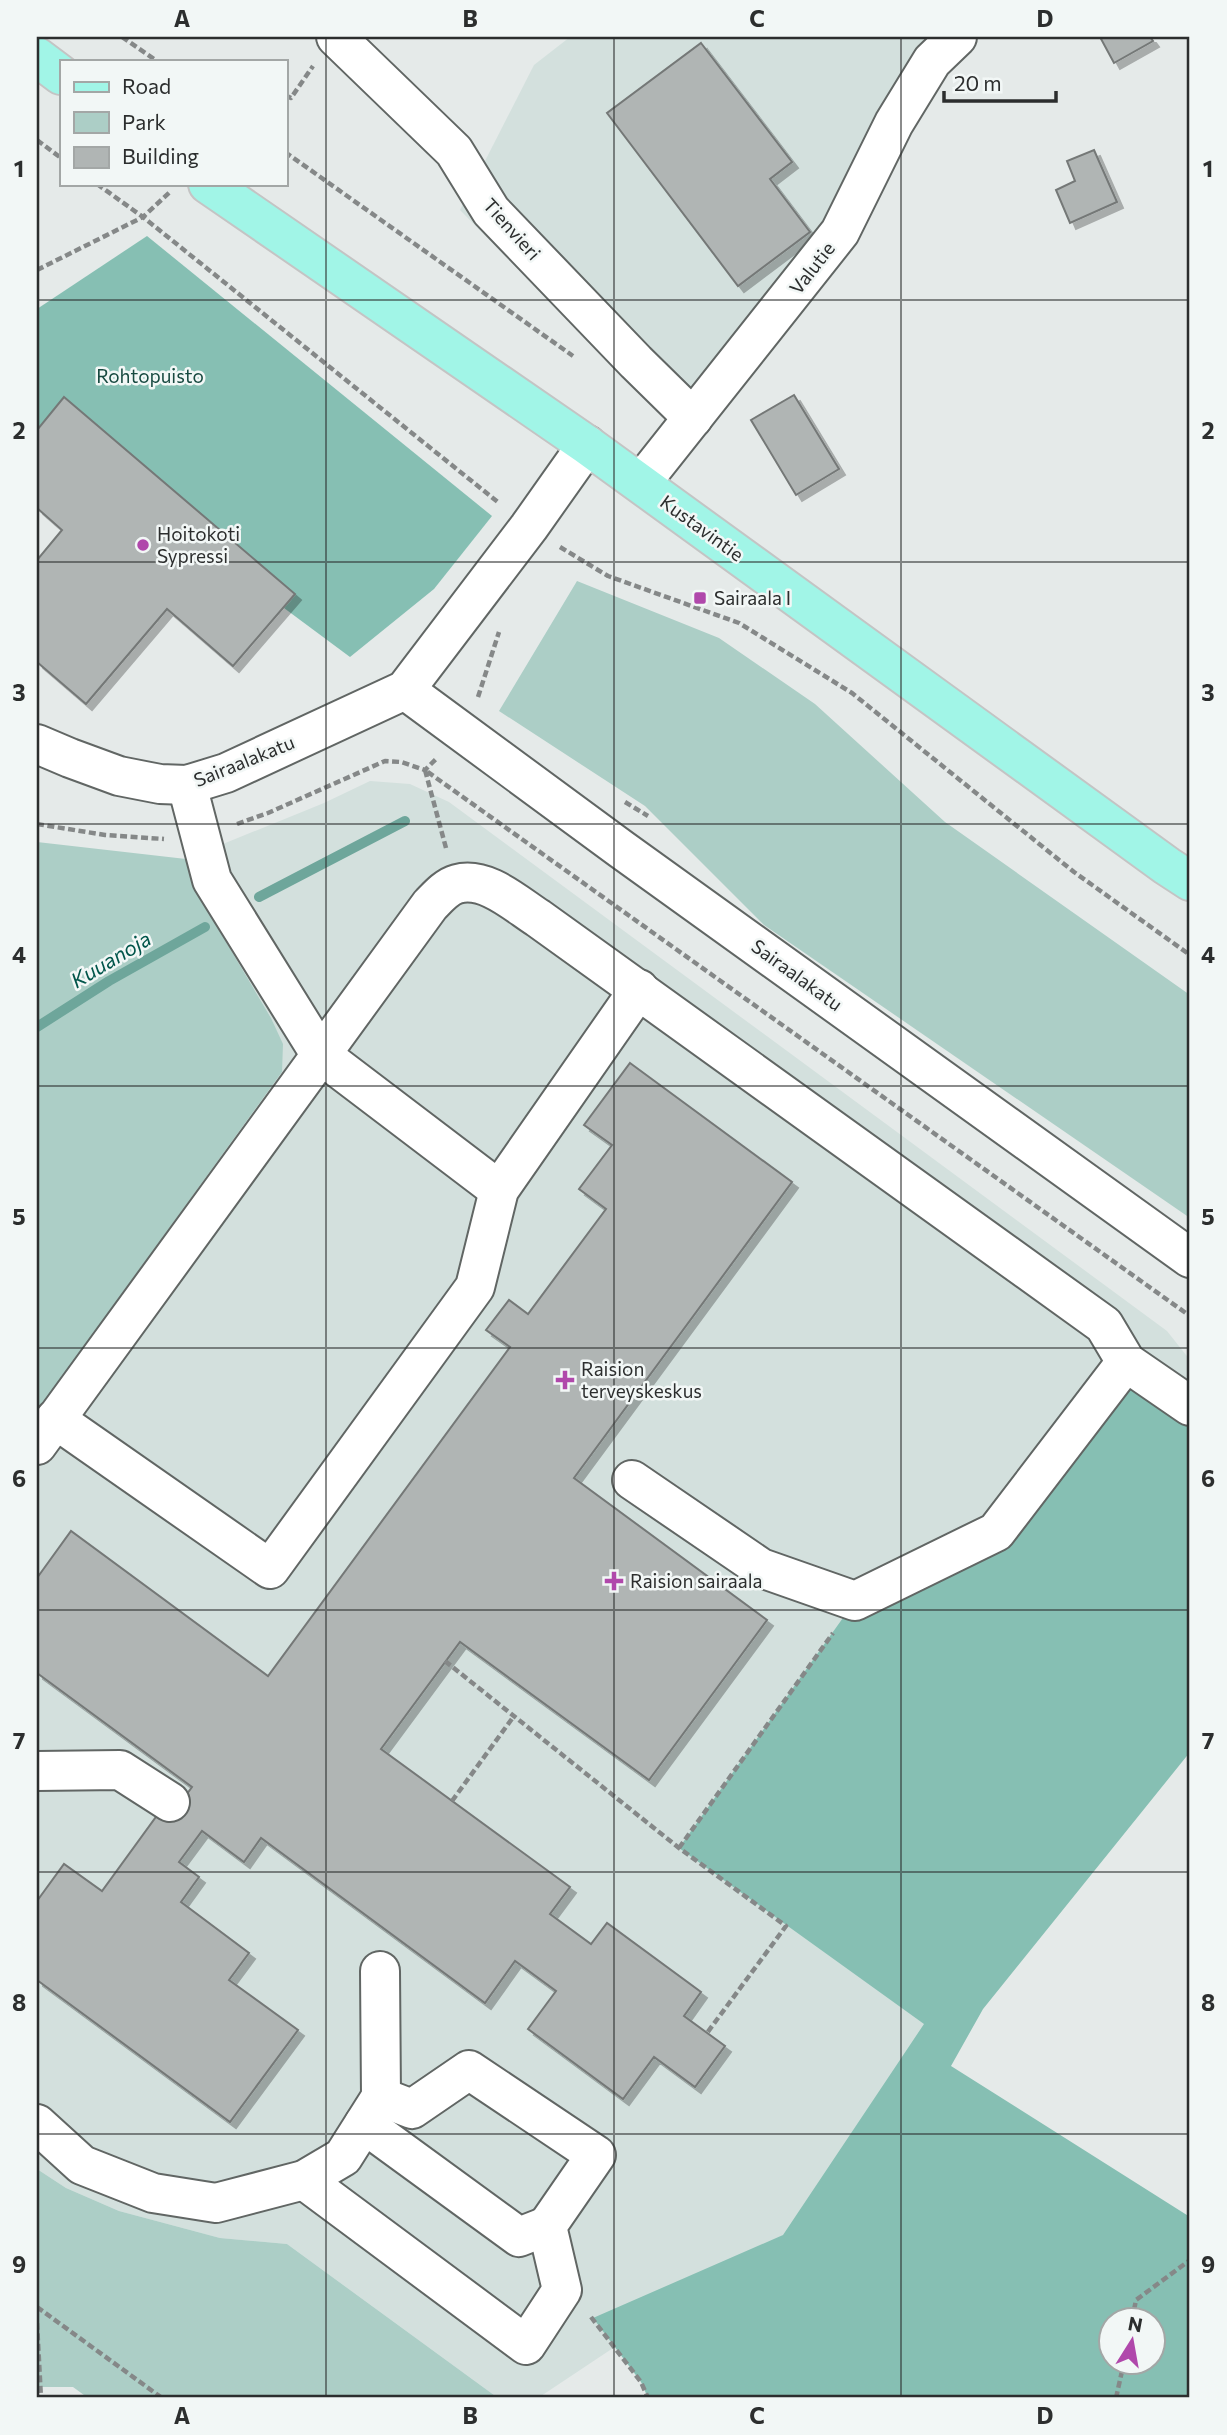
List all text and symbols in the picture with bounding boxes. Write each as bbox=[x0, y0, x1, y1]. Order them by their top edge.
text: A bbox=[174, 4, 191, 32]
text: B bbox=[462, 4, 478, 32]
text: C bbox=[749, 4, 765, 32]
text: D bbox=[1037, 4, 1054, 32]
legend bbox=[60, 60, 287, 186]
scale bar bbox=[944, 60, 1056, 104]
text: 20 m bbox=[954, 70, 1002, 95]
text: Road bbox=[122, 73, 171, 98]
text: Park bbox=[122, 109, 166, 134]
text: Building bbox=[122, 143, 199, 168]
text: 1 bbox=[14, 154, 24, 182]
text: 1 bbox=[1203, 154, 1213, 182]
street label: Tienvieri bbox=[479, 193, 546, 264]
street label: Valutie bbox=[784, 237, 839, 298]
park label: Rohtopuisto bbox=[96, 364, 204, 387]
text: 2 bbox=[12, 416, 26, 444]
text: 2 bbox=[1201, 416, 1215, 444]
street label: Kustavintie bbox=[656, 490, 748, 566]
place label: Hoitokoti Sypressi bbox=[157, 522, 240, 567]
marker: Hoitokoti Sypressi bbox=[135, 537, 151, 553]
place label: Sairaala I bbox=[714, 586, 791, 609]
marker: Sairaala I bbox=[692, 590, 708, 606]
text: 3 bbox=[12, 678, 26, 706]
text: 3 bbox=[1201, 678, 1215, 706]
street label: Sairaalakatu bbox=[190, 730, 298, 791]
water label: Kuuanoja bbox=[66, 925, 155, 992]
street label: Sairaalakatu bbox=[747, 934, 847, 1015]
text: 4 bbox=[12, 940, 26, 968]
text: 4 bbox=[1201, 940, 1215, 968]
text: 5 bbox=[12, 1202, 26, 1230]
text: 5 bbox=[1201, 1202, 1215, 1230]
place label: Raision terveyskeskus bbox=[581, 1357, 702, 1402]
marker: Raision terveyskeskus bbox=[555, 1370, 575, 1390]
text: 6 bbox=[12, 1464, 26, 1492]
text: 6 bbox=[1201, 1464, 1215, 1492]
place label: Raision sairaala bbox=[630, 1569, 762, 1592]
marker: Raision sairaala bbox=[604, 1571, 624, 1591]
text: 7 bbox=[13, 1726, 25, 1754]
text: 7 bbox=[1202, 1726, 1214, 1754]
text: 8 bbox=[12, 1988, 26, 2016]
text: 8 bbox=[1201, 1988, 1215, 2016]
text: 9 bbox=[12, 2250, 26, 2278]
text: 9 bbox=[1201, 2250, 1215, 2278]
north arrow bbox=[1098, 2306, 1168, 2376]
text: N bbox=[1126, 2311, 1145, 2336]
text: A bbox=[174, 2401, 191, 2429]
text: B bbox=[462, 2401, 478, 2429]
text: C bbox=[749, 2401, 765, 2429]
text: D bbox=[1037, 2401, 1054, 2429]

